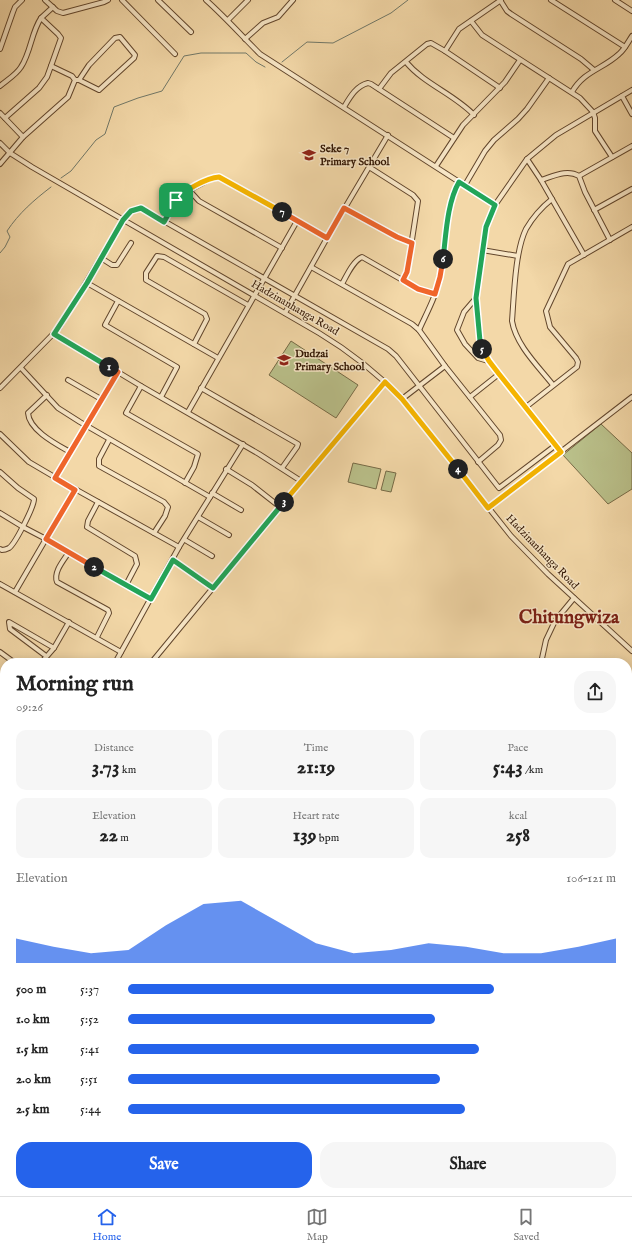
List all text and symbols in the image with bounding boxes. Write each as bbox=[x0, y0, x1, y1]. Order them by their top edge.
place label: Seke 7 Primary School bbox=[320, 142, 390, 169]
school or university icon: Seke 7 Primary School bbox=[301, 147, 317, 163]
pin bbox=[159, 183, 193, 217]
icon: arrive bbox=[165, 189, 187, 211]
pin: 7 bbox=[272, 202, 292, 222]
text: 7 bbox=[279, 205, 285, 219]
pin: 6 bbox=[433, 249, 453, 269]
text: 6 bbox=[441, 252, 445, 266]
street label: Hadzinanhanga Road bbox=[249, 277, 341, 339]
pin: 5 bbox=[472, 339, 492, 359]
text: 5 bbox=[480, 342, 484, 356]
place label: Dudzai Primary School bbox=[295, 347, 365, 374]
school or university icon: Dudzai Primary School bbox=[276, 352, 292, 368]
pin: 1 bbox=[99, 357, 119, 377]
text: 1 bbox=[107, 360, 111, 374]
pin: 4 bbox=[448, 459, 468, 479]
text: 4 bbox=[455, 462, 461, 476]
pin: 3 bbox=[274, 492, 294, 512]
text: 3 bbox=[282, 495, 286, 509]
street label: Hadzinanhanga Road bbox=[503, 512, 582, 593]
pin: 2 bbox=[84, 557, 104, 577]
text: 2 bbox=[91, 560, 97, 574]
district label: Chitungwiza bbox=[519, 606, 620, 630]
text: Morning run bbox=[16, 670, 134, 698]
button: share bbox=[574, 671, 616, 713]
text: 09:26 bbox=[16, 699, 43, 716]
text: Distance bbox=[94, 741, 134, 755]
text: Time bbox=[304, 741, 328, 755]
text: Pace bbox=[508, 741, 528, 755]
text: 3.73 bbox=[92, 755, 119, 780]
text: 21:19 bbox=[297, 755, 335, 780]
text: 5:43 bbox=[493, 755, 523, 780]
text: km bbox=[119, 763, 136, 777]
text: /km bbox=[523, 763, 543, 777]
text: Elevation bbox=[92, 809, 136, 823]
text: Heart rate bbox=[293, 809, 339, 823]
text: kcal bbox=[509, 809, 527, 823]
text: 22 bbox=[99, 823, 118, 848]
text: 139 bbox=[293, 823, 316, 848]
text: 258 bbox=[506, 823, 530, 848]
text: m bbox=[118, 831, 129, 845]
text: bpm bbox=[316, 831, 339, 845]
text: Elevation bbox=[16, 870, 68, 887]
text: 106–121 m bbox=[566, 870, 616, 887]
text: 500 m bbox=[16, 981, 46, 998]
text: 5:37 bbox=[80, 981, 99, 998]
text: 1.0 km bbox=[16, 1011, 50, 1028]
text: 5:52 bbox=[80, 1011, 99, 1028]
text: 1.5 km bbox=[16, 1041, 48, 1058]
text: 5:41 bbox=[80, 1041, 99, 1058]
text: 2.0 km bbox=[16, 1071, 51, 1088]
text: 5:51 bbox=[80, 1071, 98, 1088]
text: 2.5 km bbox=[16, 1101, 49, 1118]
text: 5:44 bbox=[80, 1101, 101, 1118]
button: Save bbox=[16, 1142, 312, 1188]
button: Share bbox=[320, 1142, 616, 1188]
tab: Home bbox=[93, 1206, 121, 1244]
tab: Map bbox=[306, 1206, 328, 1244]
tab: Saved bbox=[513, 1206, 539, 1244]

